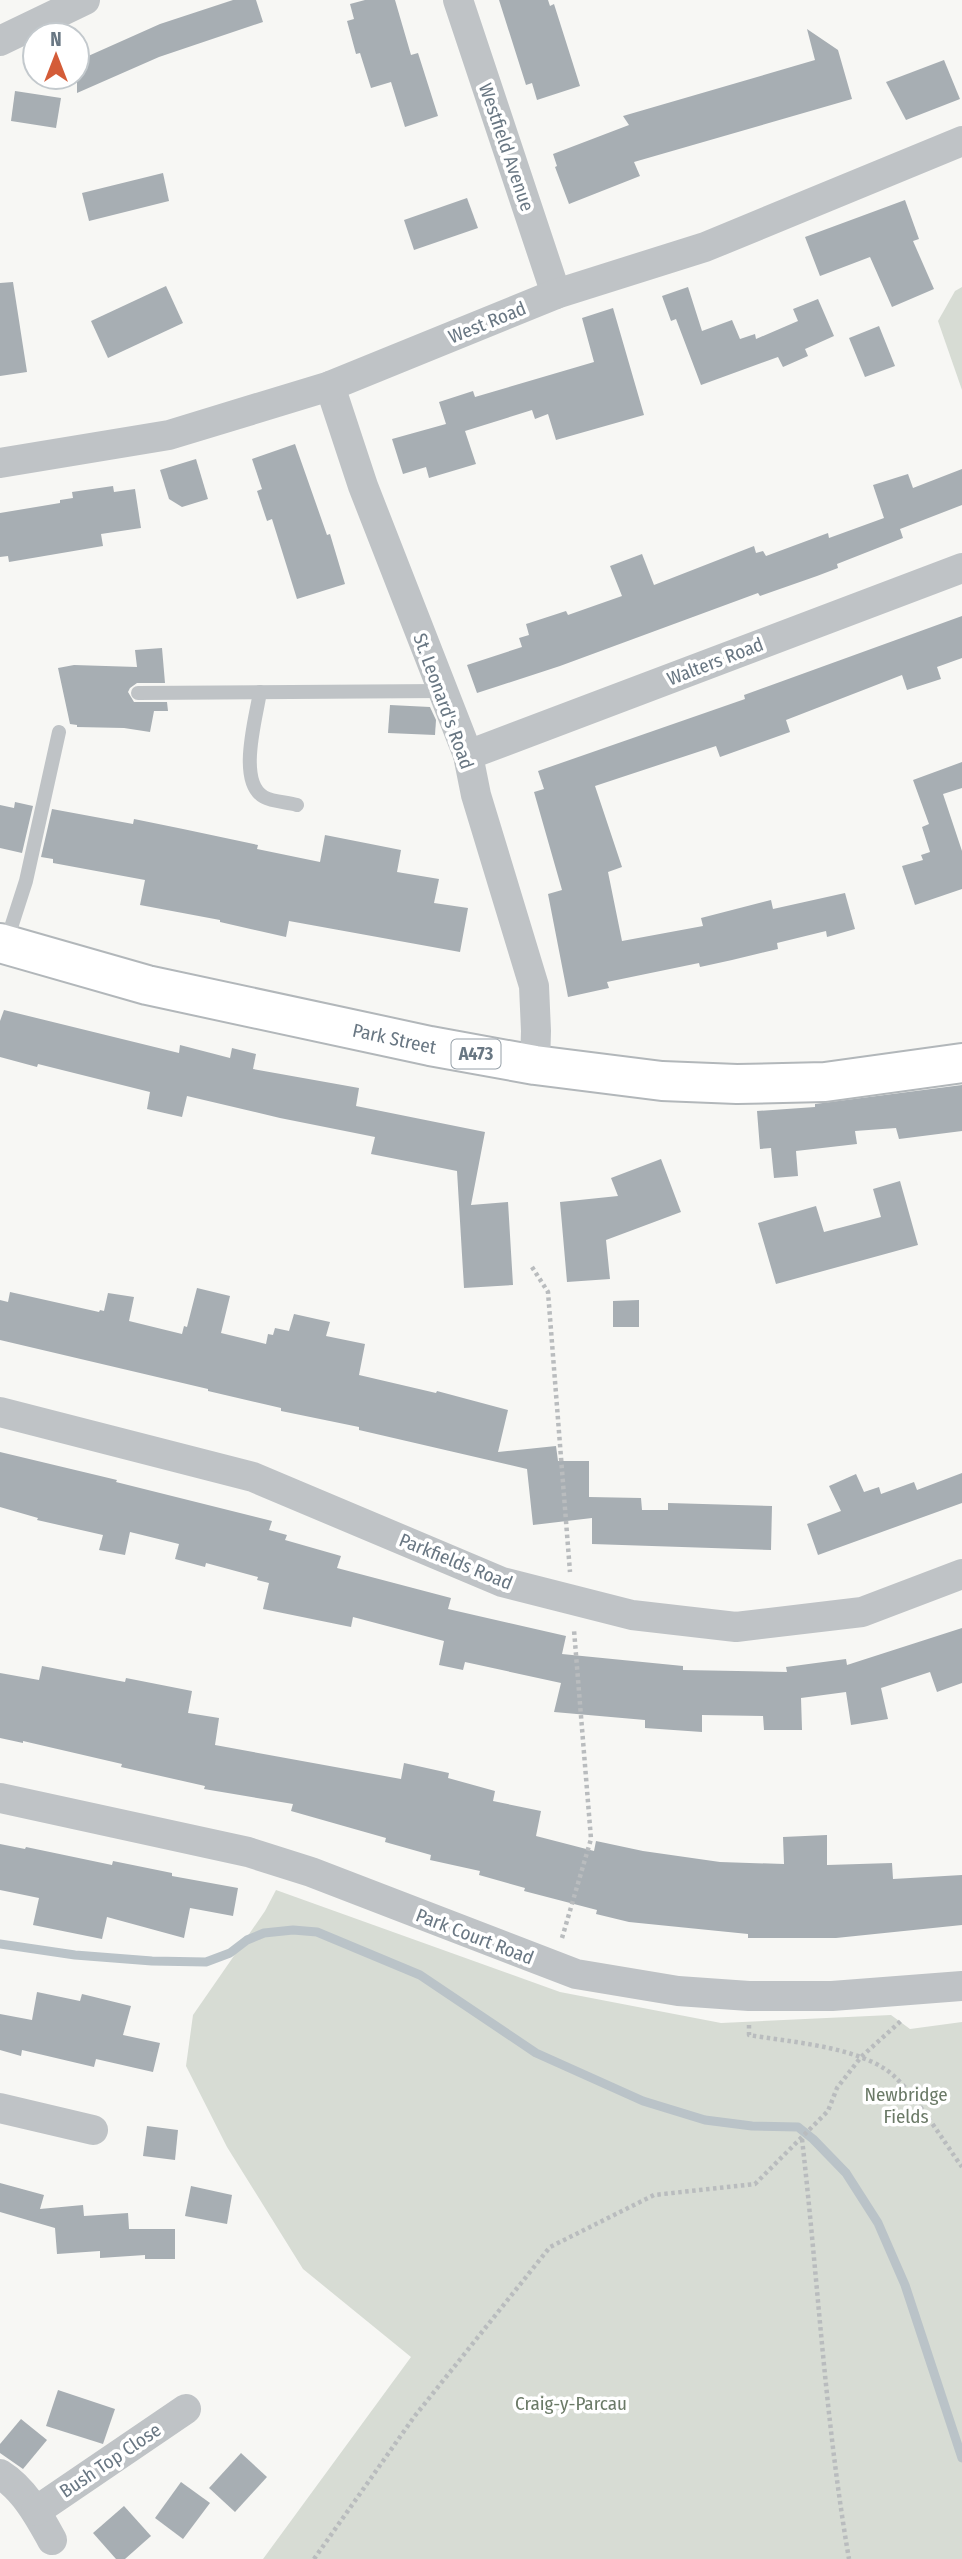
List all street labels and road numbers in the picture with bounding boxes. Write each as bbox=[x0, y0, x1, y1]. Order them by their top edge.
street label: Westfield Avenue bbox=[474, 80, 539, 214]
street label: West Road bbox=[445, 297, 529, 348]
street label: St. Leonard's Road bbox=[408, 630, 479, 772]
street label: Walters Road bbox=[664, 633, 767, 690]
street label: Park Street bbox=[350, 1019, 439, 1059]
road number: A473 bbox=[452, 1040, 500, 1069]
street label: Parkfields Road bbox=[396, 1528, 516, 1595]
street label: Park Court Road bbox=[413, 1903, 537, 1969]
street label: Bush Top Close bbox=[55, 2418, 165, 2503]

